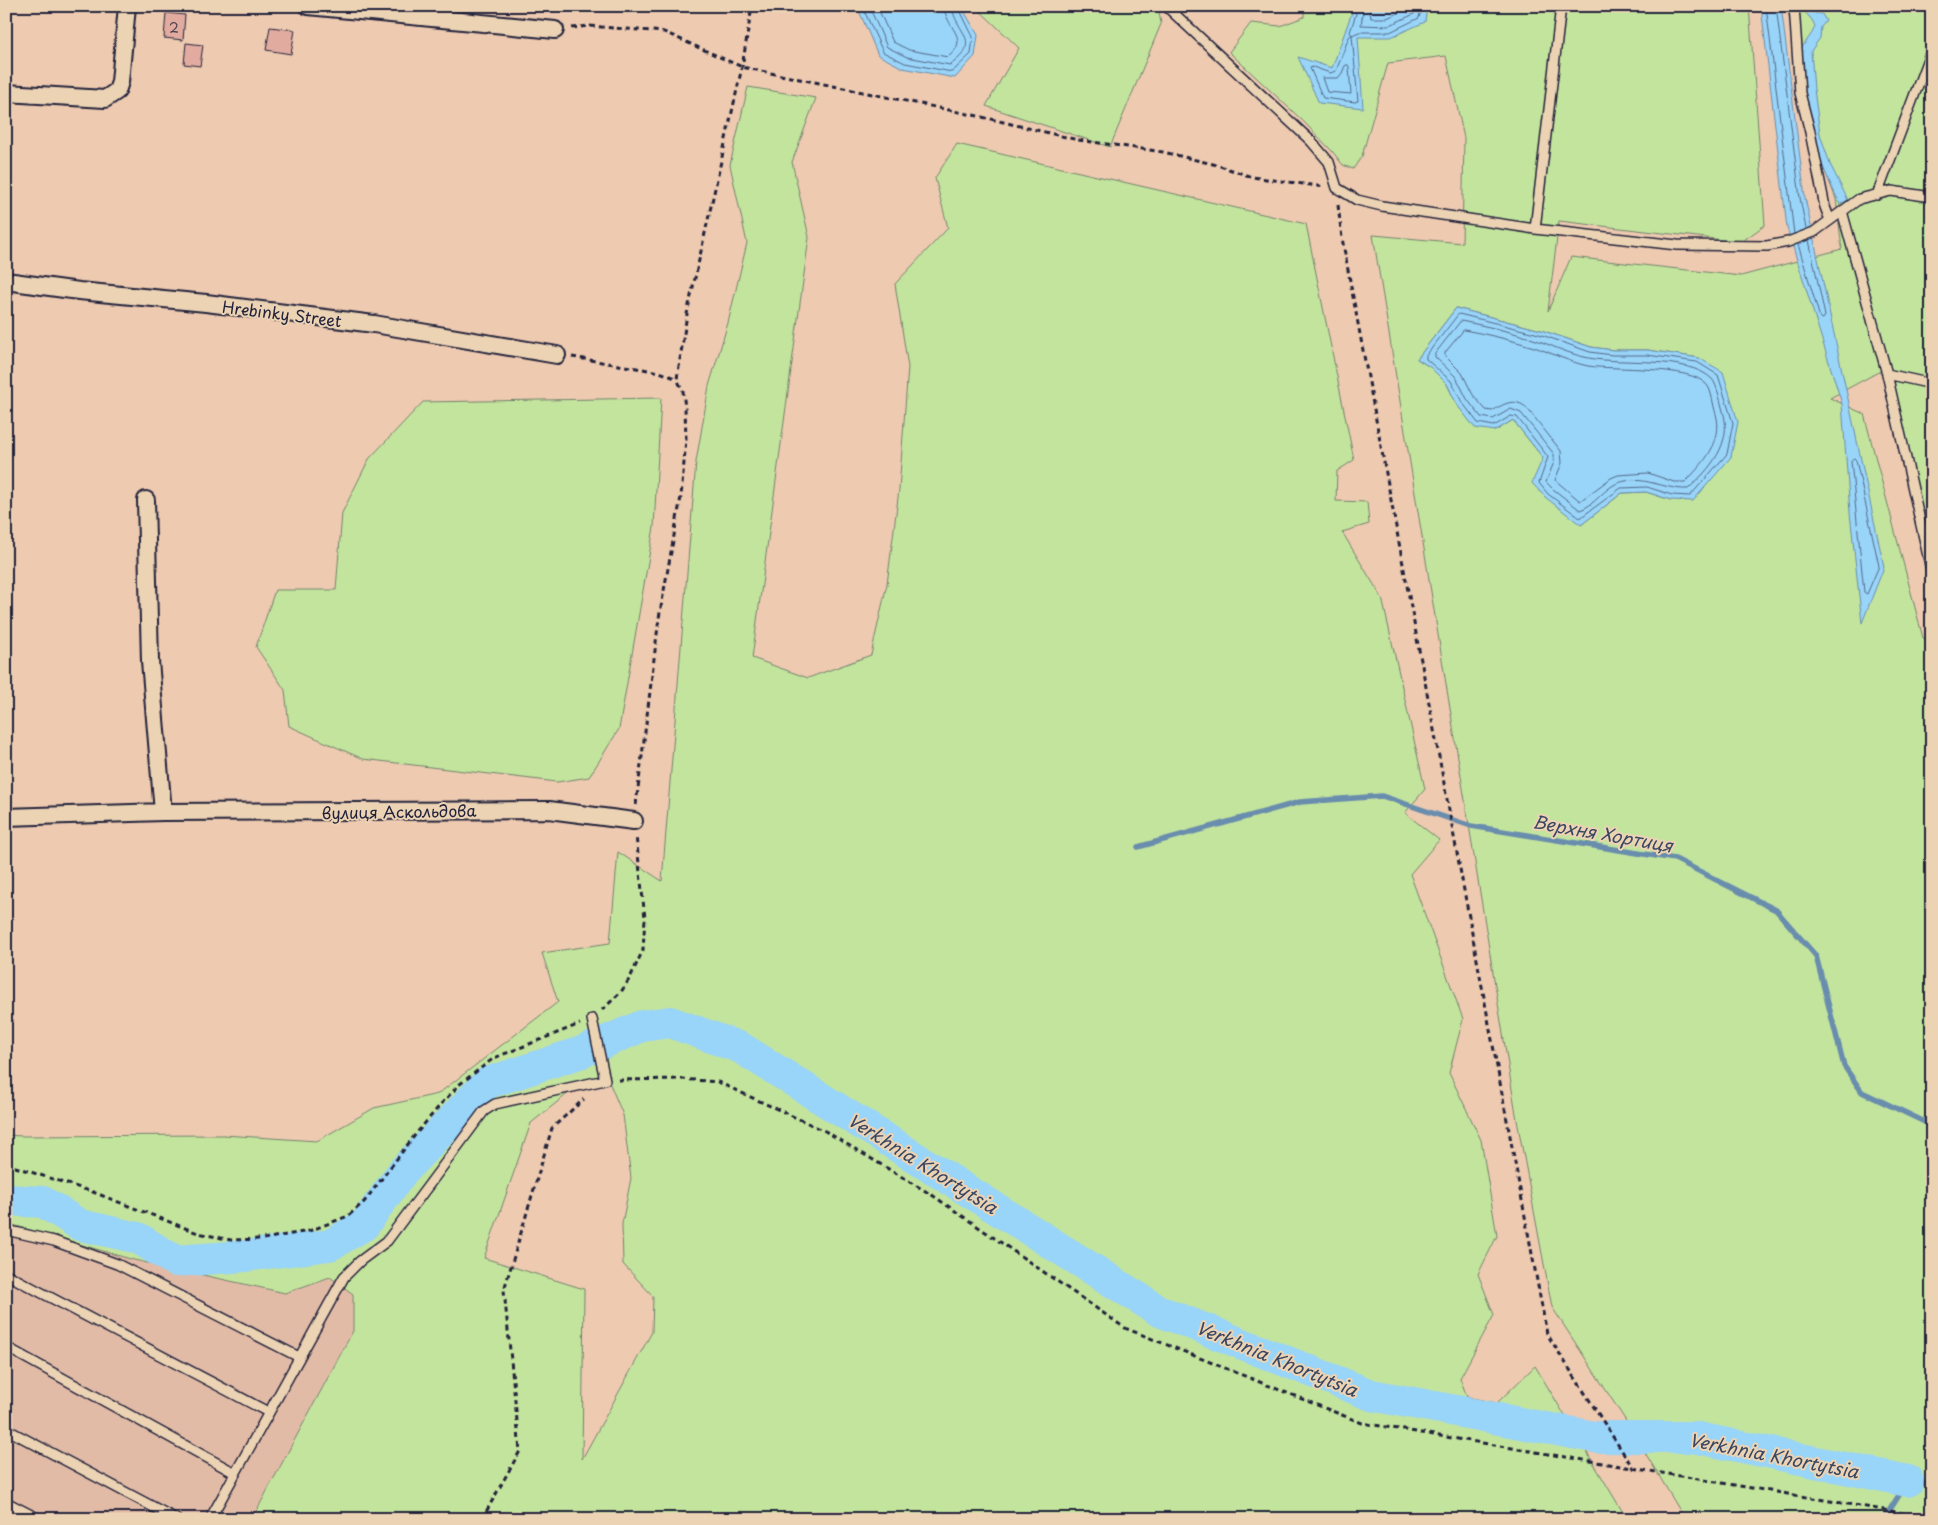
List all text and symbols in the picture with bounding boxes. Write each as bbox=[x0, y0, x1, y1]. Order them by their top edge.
house number: 2 bbox=[169, 17, 179, 38]
street label: Hrebinky Street bbox=[221, 294, 344, 332]
street label: вулиця Аскольдова bbox=[321, 798, 477, 824]
water label: Верхня Хортиця bbox=[1531, 807, 1676, 859]
water label: Verkhnia Khortytsia bbox=[843, 1106, 1004, 1221]
water label: Verkhnia Khortytsia bbox=[1192, 1313, 1363, 1403]
water label: Verkhnia Khortytsia bbox=[1687, 1425, 1862, 1485]

